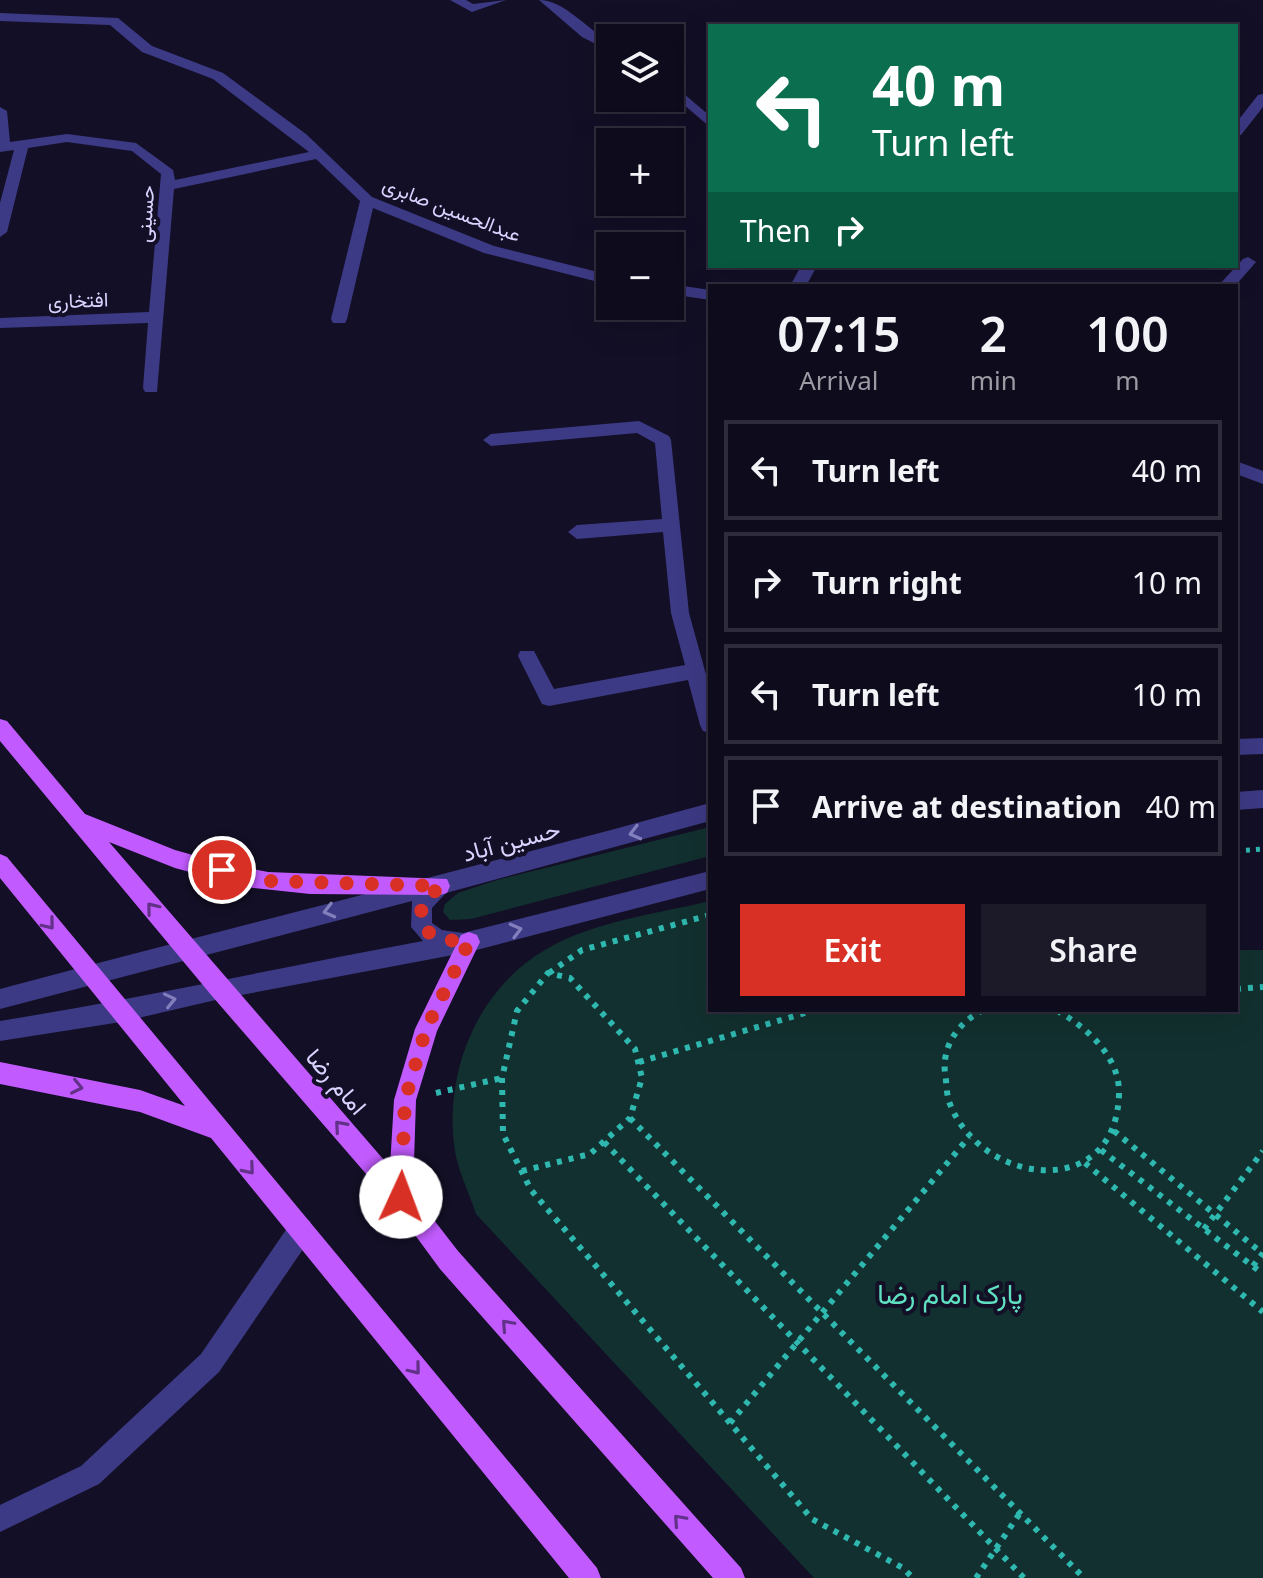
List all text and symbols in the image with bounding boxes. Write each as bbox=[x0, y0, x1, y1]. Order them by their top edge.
map controls bbox=[596, 24, 684, 320]
button: layers bbox=[596, 24, 684, 112]
text: 40 m bbox=[872, 46, 1005, 122]
icon: left bbox=[740, 56, 844, 160]
text: Turn left bbox=[872, 118, 1014, 167]
button: + bbox=[596, 128, 684, 216]
street label: عبدالحسین صابری bbox=[379, 170, 525, 248]
street label: حسینی bbox=[130, 184, 160, 244]
icon: right bbox=[827, 208, 871, 252]
text: Then bbox=[740, 210, 811, 251]
button: − bbox=[596, 232, 684, 320]
street label: افتخاری bbox=[47, 285, 109, 315]
text: 07:15 bbox=[777, 301, 900, 366]
text: 2 bbox=[980, 301, 1007, 366]
text: 100 bbox=[1086, 301, 1169, 366]
text: Arrival bbox=[799, 362, 879, 398]
text: min bbox=[970, 362, 1017, 398]
text: m bbox=[1115, 362, 1140, 398]
icon: left bbox=[744, 448, 788, 492]
text: Turn left bbox=[812, 450, 940, 491]
text: 40 m bbox=[1132, 450, 1202, 491]
icon: right bbox=[744, 560, 788, 604]
text: Turn right bbox=[812, 562, 962, 603]
text: 10 m bbox=[1132, 562, 1202, 603]
icon: left bbox=[744, 672, 788, 716]
text: Turn left bbox=[812, 674, 940, 715]
text: 10 m bbox=[1132, 674, 1202, 715]
icon: arrive bbox=[744, 784, 788, 828]
text: Arrive at destination bbox=[812, 786, 1122, 827]
text: 40 m bbox=[1146, 786, 1216, 827]
street label: حسین آباد bbox=[459, 811, 563, 869]
one-way arrow bbox=[628, 824, 642, 840]
pin bbox=[188, 836, 256, 904]
icon: arrive bbox=[200, 848, 244, 892]
one-way arrow bbox=[322, 902, 336, 919]
one-way arrow bbox=[147, 903, 162, 917]
button: Exit bbox=[740, 904, 965, 996]
button: Share bbox=[981, 904, 1206, 996]
one-way arrow bbox=[39, 915, 54, 929]
one-way arrow bbox=[508, 922, 522, 939]
one-way arrow bbox=[163, 993, 177, 1010]
street label: امام رضا bbox=[298, 1041, 375, 1122]
one-way arrow bbox=[69, 1078, 83, 1095]
one-way arrow bbox=[335, 1121, 349, 1136]
position arrow bbox=[359, 1155, 443, 1239]
one-way arrow bbox=[239, 1159, 254, 1174]
park label: پارک امام رضا bbox=[877, 1274, 1023, 1313]
one-way arrow bbox=[502, 1320, 516, 1335]
one-way arrow bbox=[405, 1360, 420, 1374]
one-way arrow bbox=[675, 1514, 689, 1529]

